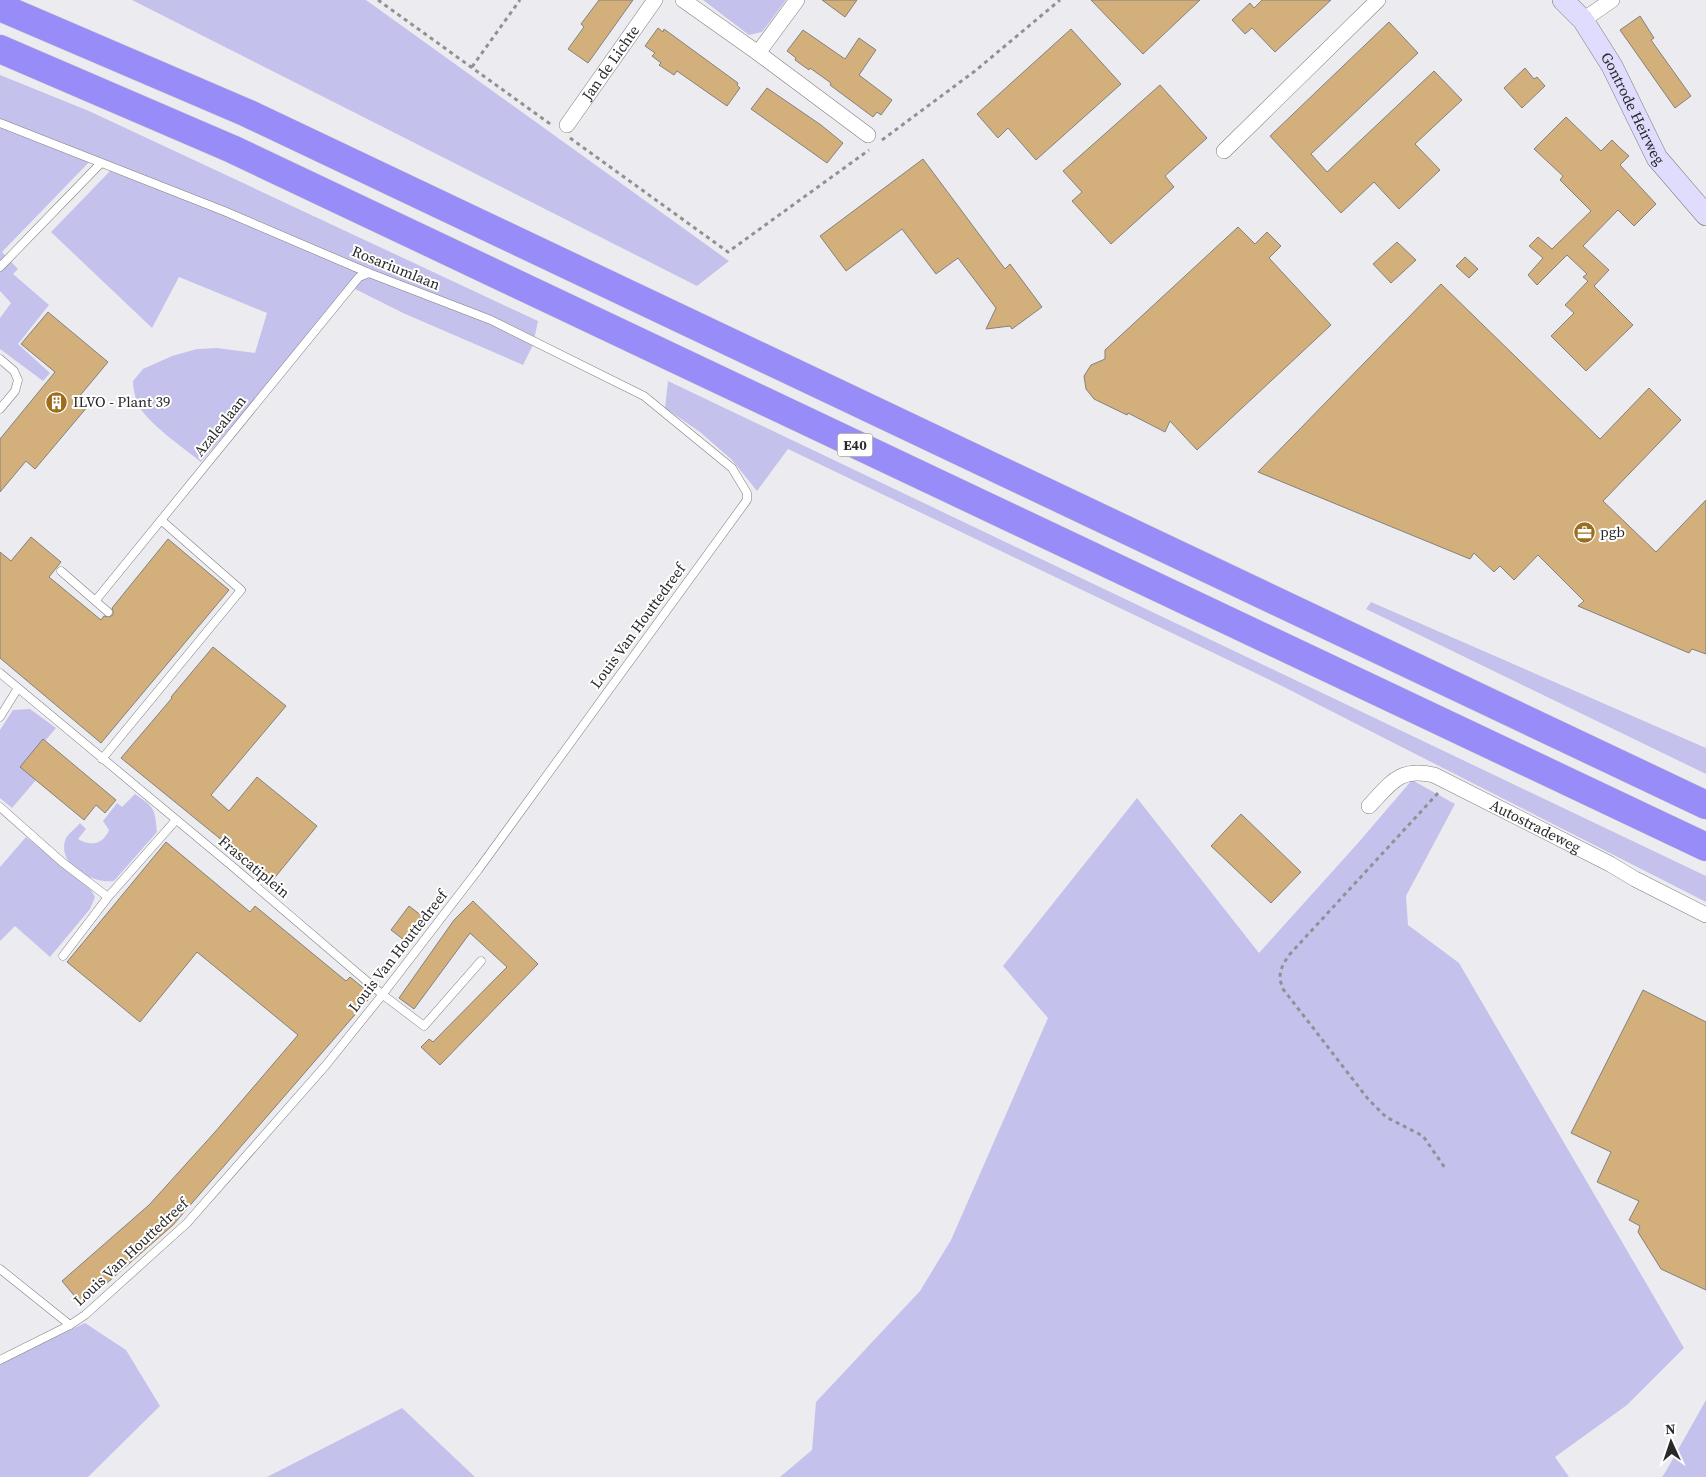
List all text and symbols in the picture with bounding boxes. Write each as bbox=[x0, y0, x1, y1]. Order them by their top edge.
street label: Jan de Lichte bbox=[576, 21, 644, 105]
street label: Gontrode Heirweg bbox=[1596, 48, 1670, 170]
street label: Rosariumlaan bbox=[349, 240, 444, 295]
building icon: ILVO - Plant 39 bbox=[45, 390, 69, 414]
place label: ILVO - Plant 39 bbox=[73, 391, 170, 412]
street label: Azalealaan bbox=[189, 391, 251, 461]
road number: E40 bbox=[838, 434, 872, 456]
office icon: pgb bbox=[1572, 520, 1596, 544]
place label: pgb bbox=[1600, 521, 1625, 542]
street label: Louis Van Houttedreef bbox=[585, 558, 691, 693]
street label: Autostradeweg bbox=[1486, 794, 1585, 858]
street label: Frascatiplein bbox=[214, 831, 294, 903]
street label: Louis Van Houttedreef bbox=[343, 884, 453, 1016]
street label: Louis Van Houttedreef bbox=[69, 1192, 194, 1310]
north arrow bbox=[1646, 1417, 1696, 1467]
text: N bbox=[1665, 1419, 1676, 1439]

